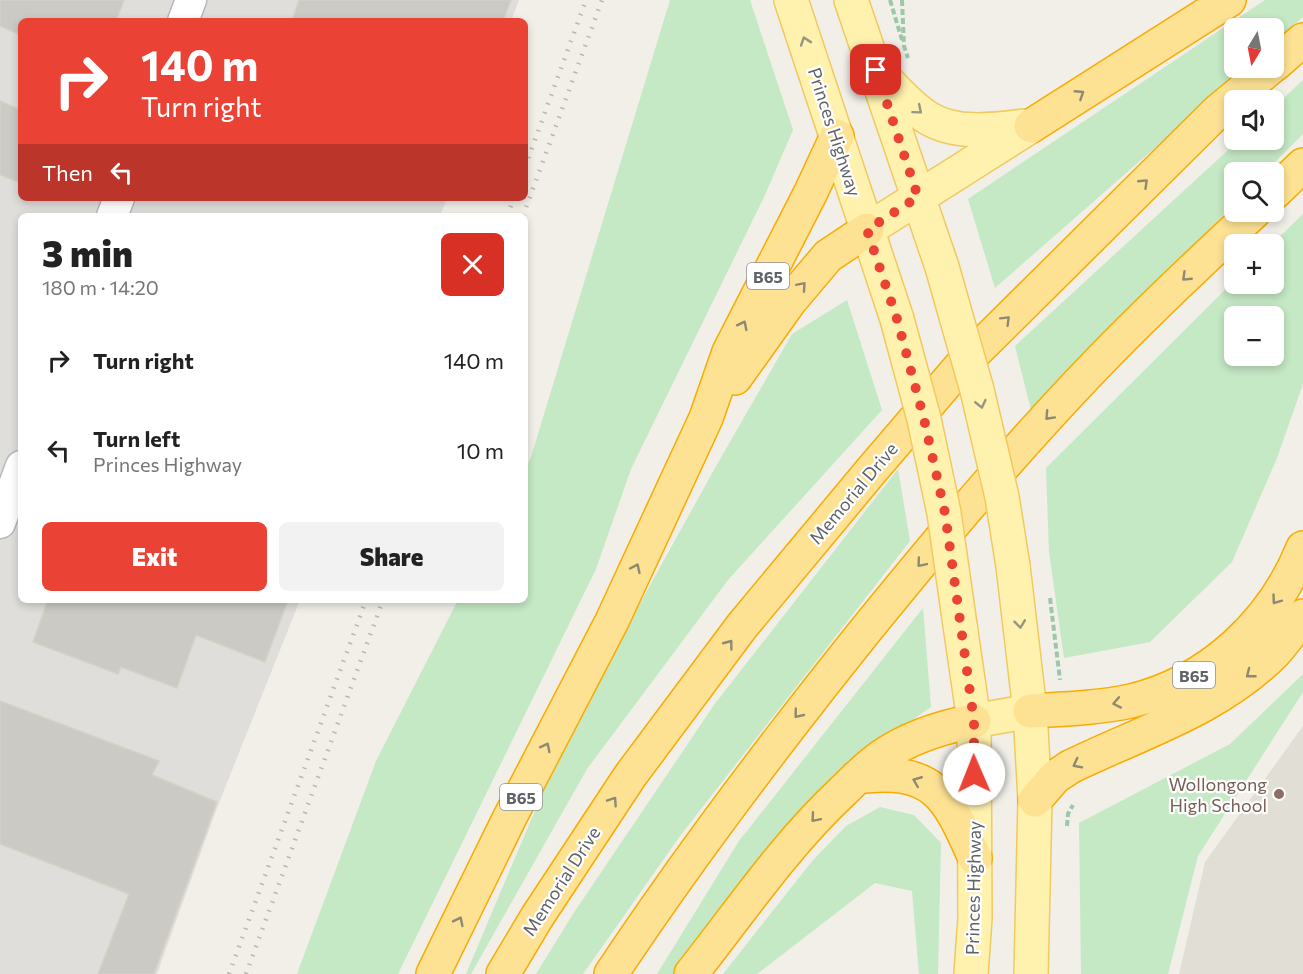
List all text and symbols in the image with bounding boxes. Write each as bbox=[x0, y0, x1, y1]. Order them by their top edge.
north arrow bbox=[1224, 18, 1284, 78]
map controls bbox=[1224, 18, 1284, 366]
one-way arrow bbox=[799, 36, 812, 47]
text: 140 m bbox=[141, 38, 258, 90]
icon: right bbox=[42, 42, 120, 120]
pin bbox=[850, 44, 901, 95]
icon: arrive bbox=[859, 53, 892, 86]
street label: Princes Highway bbox=[804, 65, 866, 199]
one-way arrow bbox=[1074, 89, 1084, 101]
text: Turn right bbox=[141, 90, 261, 123]
button: sound bbox=[1224, 90, 1284, 150]
one-way arrow bbox=[911, 103, 922, 114]
icon: left bbox=[105, 156, 138, 189]
text: Then bbox=[42, 159, 93, 186]
button: search bbox=[1224, 162, 1284, 222]
one-way arrow bbox=[1138, 179, 1148, 190]
text: 3 min bbox=[42, 230, 133, 274]
button: close bbox=[441, 233, 504, 296]
button: + bbox=[1224, 234, 1284, 294]
road number: B65 bbox=[747, 263, 789, 289]
one-way arrow bbox=[1182, 269, 1193, 280]
text: 180 m · 14:20 bbox=[42, 275, 159, 299]
one-way arrow bbox=[795, 283, 806, 293]
button: − bbox=[1224, 306, 1284, 366]
one-way arrow bbox=[998, 317, 1009, 328]
one-way arrow bbox=[736, 321, 747, 332]
icon: right bbox=[42, 344, 75, 377]
text: Turn right bbox=[93, 347, 194, 374]
text: 140 m bbox=[444, 347, 504, 374]
one-way arrow bbox=[973, 399, 986, 409]
one-way arrow bbox=[1045, 409, 1056, 419]
text: Turn left bbox=[93, 425, 180, 452]
icon: left bbox=[42, 434, 75, 467]
text: 10 m bbox=[457, 437, 504, 464]
street label: Memorial Drive bbox=[804, 438, 902, 548]
text: Princes Highway bbox=[93, 452, 242, 476]
button: Exit bbox=[42, 522, 267, 591]
button: Share bbox=[279, 522, 504, 591]
one-way arrow bbox=[918, 556, 929, 567]
one-way arrow bbox=[629, 564, 641, 575]
one-way arrow bbox=[1272, 593, 1283, 604]
one-way arrow bbox=[1013, 619, 1026, 628]
one-way arrow bbox=[721, 639, 732, 650]
road number: B65 bbox=[1173, 662, 1215, 688]
one-way arrow bbox=[1245, 666, 1256, 677]
one-way arrow bbox=[1112, 696, 1122, 709]
one-way arrow bbox=[795, 707, 806, 718]
position arrow bbox=[942, 742, 1006, 806]
one-way arrow bbox=[539, 743, 550, 754]
one-way arrow bbox=[1073, 757, 1083, 768]
place label: Wollongong High School bbox=[1169, 773, 1267, 816]
one-way arrow bbox=[912, 776, 923, 788]
road number: B65 bbox=[500, 784, 542, 810]
marker: Wollongong High School bbox=[1272, 787, 1286, 801]
one-way arrow bbox=[606, 797, 618, 807]
one-way arrow bbox=[811, 811, 822, 822]
street label: Princes Highway bbox=[961, 821, 985, 955]
street label: Memorial Drive bbox=[517, 822, 605, 940]
one-way arrow bbox=[451, 917, 463, 928]

